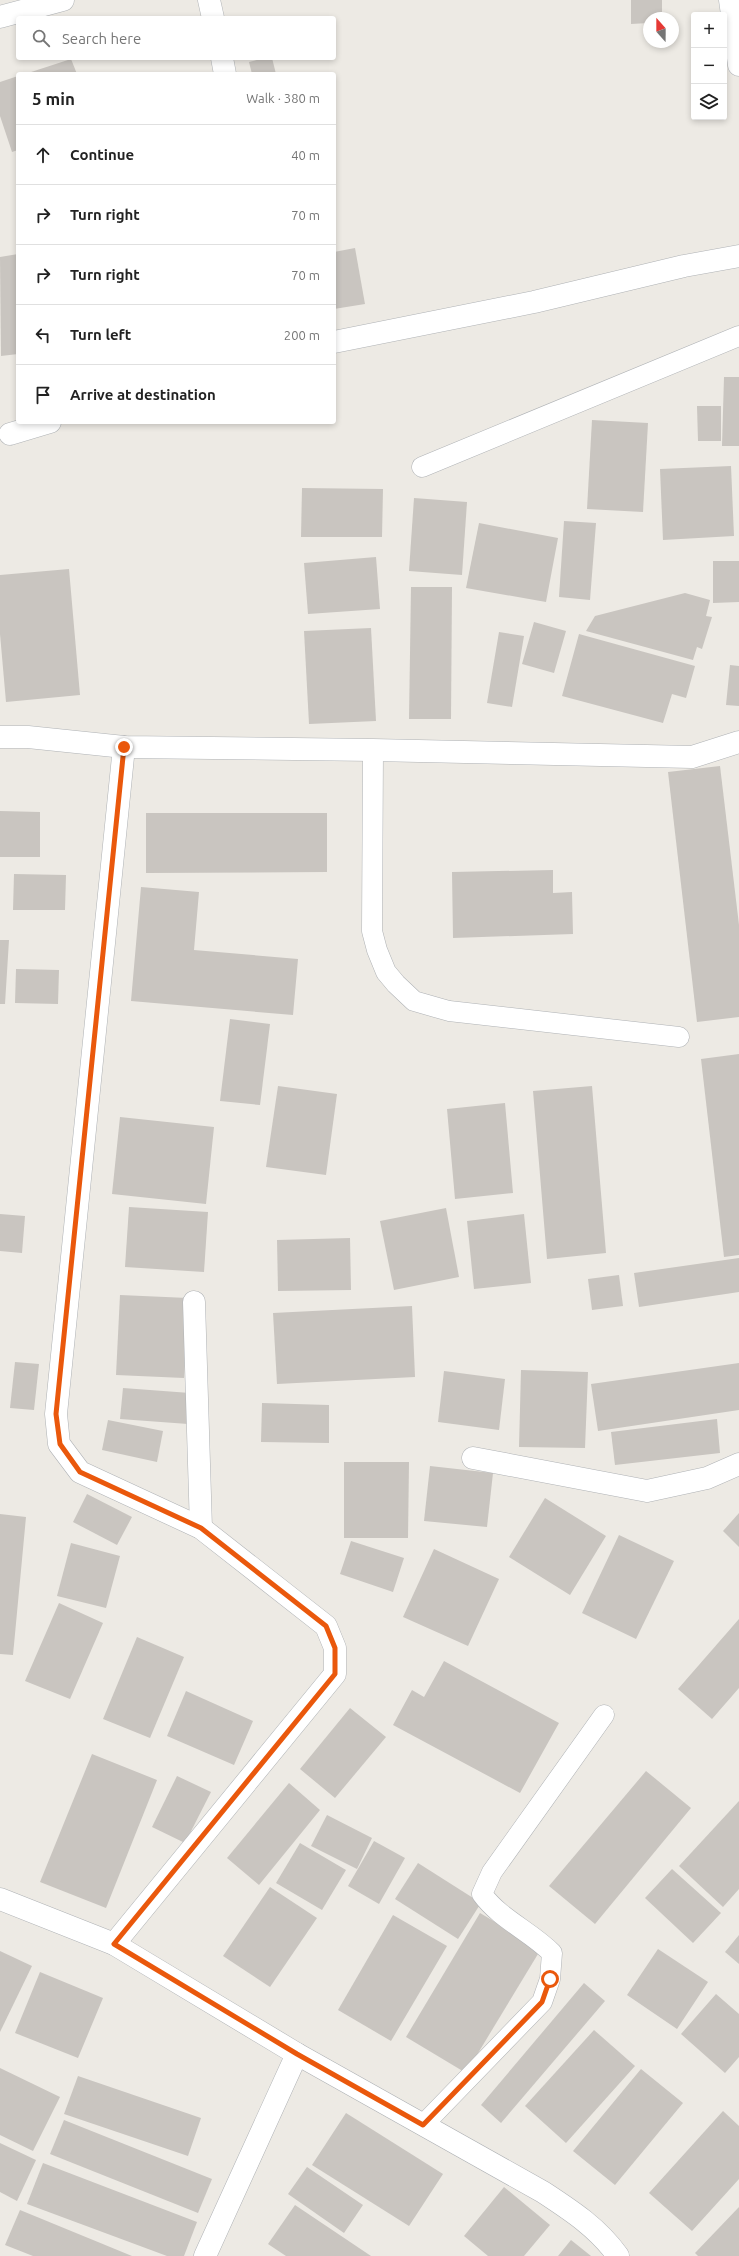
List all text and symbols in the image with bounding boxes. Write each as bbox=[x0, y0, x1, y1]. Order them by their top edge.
north arrow bbox=[643, 12, 679, 48]
map controls bbox=[691, 12, 727, 120]
button: + bbox=[691, 12, 727, 48]
search box bbox=[16, 16, 336, 60]
icon: search bbox=[30, 27, 52, 49]
text: Search here bbox=[62, 30, 141, 47]
button: − bbox=[691, 48, 727, 84]
button: layers bbox=[691, 84, 727, 120]
text: 5 min bbox=[32, 89, 75, 108]
text: Walk · 380 m bbox=[246, 91, 320, 105]
icon: ahead bbox=[32, 144, 54, 166]
text: Continue bbox=[70, 146, 134, 163]
text: 40 m bbox=[291, 148, 320, 162]
icon: right bbox=[32, 204, 54, 226]
text: Turn right bbox=[70, 206, 140, 223]
text: 70 m bbox=[291, 208, 320, 222]
icon: right bbox=[32, 264, 54, 286]
text: Turn right bbox=[70, 266, 140, 283]
text: 70 m bbox=[291, 268, 320, 282]
icon: left bbox=[32, 324, 54, 346]
text: Turn left bbox=[70, 326, 131, 343]
text: 200 m bbox=[284, 328, 320, 342]
icon: arrive bbox=[32, 384, 54, 406]
text: Arrive at destination bbox=[70, 386, 216, 403]
route end bbox=[115, 738, 133, 756]
route start bbox=[541, 1970, 559, 1988]

